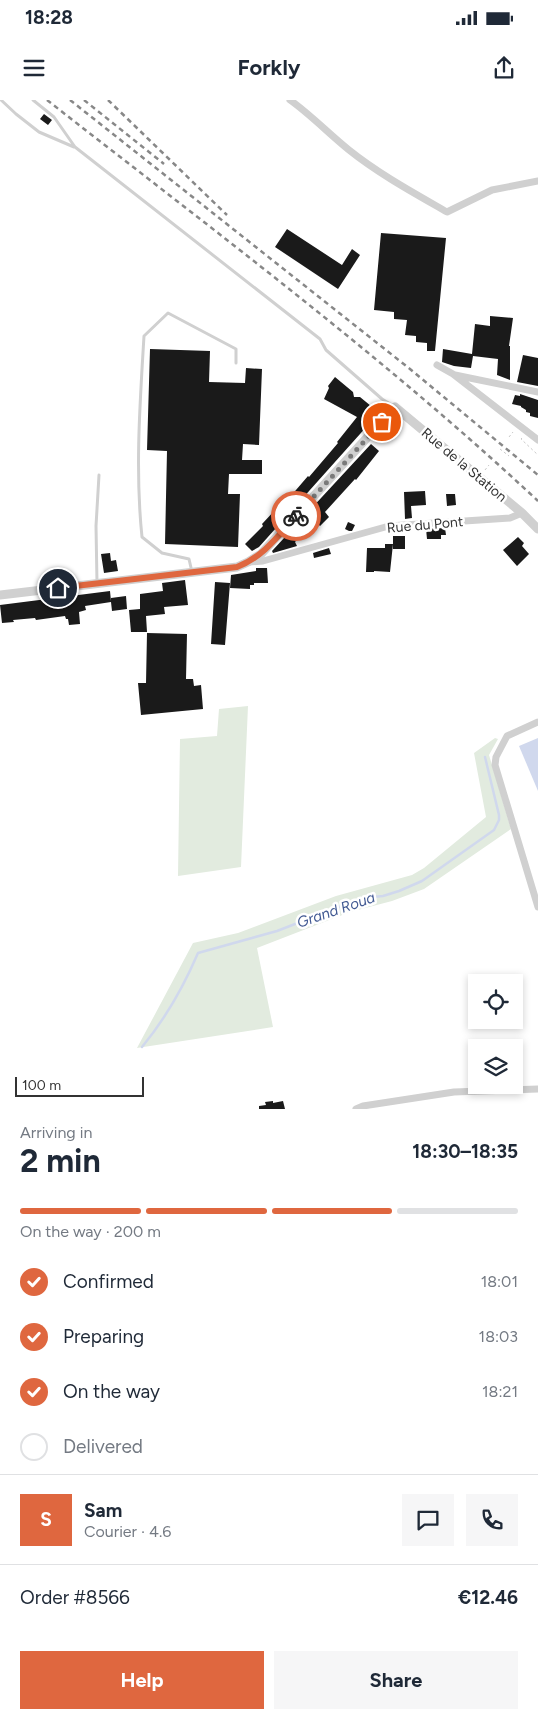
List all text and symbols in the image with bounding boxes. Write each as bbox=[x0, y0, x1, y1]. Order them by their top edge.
text: 18:28 bbox=[25, 6, 73, 29]
icon: menu bbox=[20, 54, 48, 82]
text: Forkly bbox=[237, 54, 301, 81]
icon: share bbox=[490, 54, 518, 82]
pin bbox=[361, 401, 403, 443]
icon: bag bbox=[368, 408, 396, 436]
street label: Rue de la Station bbox=[418, 424, 510, 506]
courier bbox=[271, 491, 321, 541]
icon: bike bbox=[282, 502, 310, 530]
street label: Rue du Pont bbox=[386, 513, 464, 537]
pin bbox=[37, 567, 79, 609]
icon: home bbox=[44, 574, 72, 602]
water label: Grand Roua bbox=[295, 888, 378, 932]
map controls bbox=[468, 974, 523, 1094]
button: locate bbox=[468, 974, 523, 1029]
button: layers bbox=[468, 1039, 523, 1094]
scale bar bbox=[15, 1074, 144, 1097]
text: 100 m bbox=[22, 1077, 61, 1094]
text: Arriving in bbox=[20, 1123, 92, 1142]
text: 18:30–18:35 bbox=[412, 1140, 518, 1163]
text: 2 min bbox=[20, 1142, 101, 1180]
text: On the way · 200 m bbox=[20, 1222, 161, 1241]
icon: check bbox=[20, 1268, 48, 1296]
text: Confirmed bbox=[63, 1270, 154, 1293]
text: 18:01 bbox=[481, 1272, 518, 1291]
icon: check bbox=[20, 1323, 48, 1351]
text: Preparing bbox=[63, 1325, 144, 1348]
text: 18:03 bbox=[479, 1327, 518, 1346]
icon: check bbox=[20, 1378, 48, 1406]
text: On the way bbox=[63, 1380, 160, 1403]
text: 18:21 bbox=[482, 1382, 518, 1401]
text: Delivered bbox=[63, 1435, 143, 1458]
button: chat bbox=[402, 1494, 454, 1546]
button: phone bbox=[466, 1494, 518, 1546]
text: Sam bbox=[84, 1499, 122, 1522]
text: S bbox=[40, 1508, 52, 1531]
text: Courier · 4.6 bbox=[84, 1522, 171, 1541]
text: Order #8566 bbox=[20, 1586, 130, 1609]
text: €12.46 bbox=[458, 1586, 518, 1609]
button: Help bbox=[20, 1651, 264, 1709]
button: Share bbox=[274, 1651, 518, 1709]

